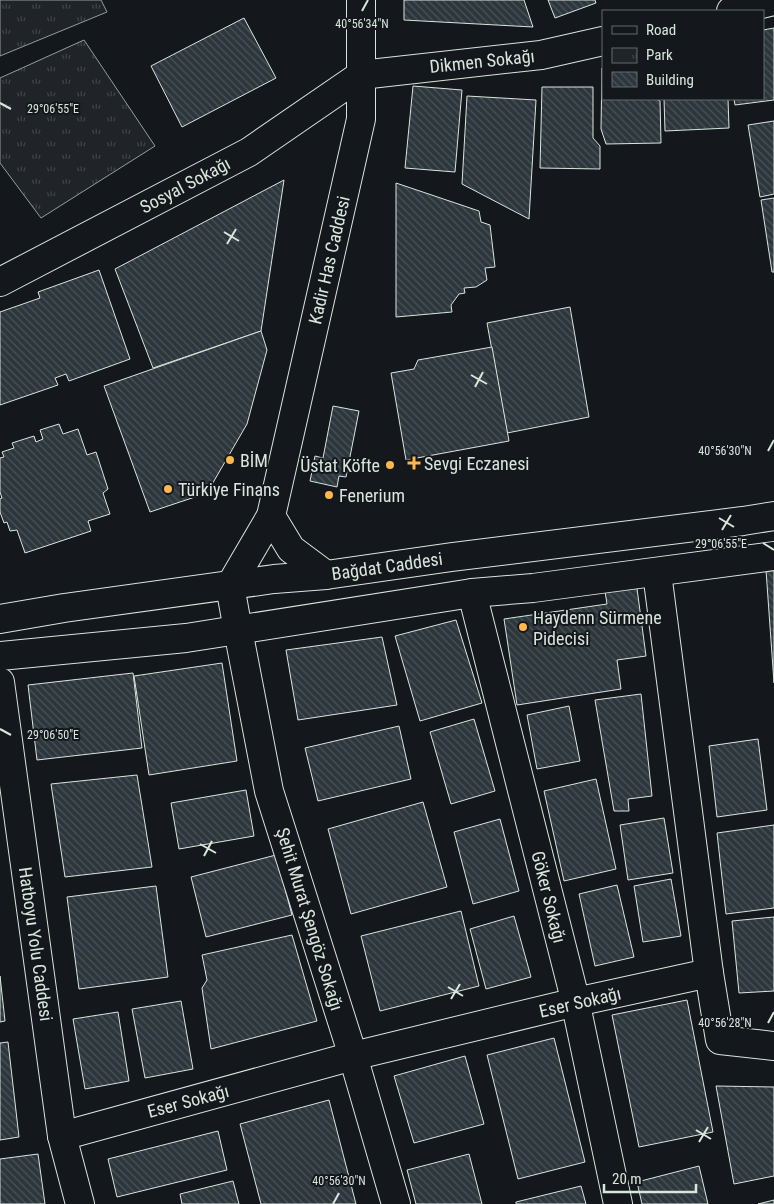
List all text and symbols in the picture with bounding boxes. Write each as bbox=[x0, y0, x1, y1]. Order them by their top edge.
legend bbox=[602, 10, 764, 100]
text: 40°56'34"N bbox=[335, 17, 389, 31]
text: Road bbox=[646, 21, 676, 39]
street label: Dikmen Sokağı bbox=[428, 45, 536, 77]
text: Park bbox=[646, 46, 673, 64]
text: Building bbox=[646, 71, 694, 89]
text: 29°06'55"E bbox=[27, 102, 79, 116]
street label: Sosyal Sokağı bbox=[136, 152, 234, 218]
street label: Kadir Has Caddesi bbox=[304, 194, 354, 326]
text: 40°56'30"N bbox=[698, 444, 752, 458]
place label: BİM bbox=[240, 450, 268, 471]
place label: Sevgi Eczanesi bbox=[424, 453, 530, 474]
marker: BİM bbox=[224, 454, 236, 466]
place label: Üstat Köfte bbox=[300, 455, 380, 476]
marker: Sevgi Eczanesi bbox=[408, 457, 420, 469]
marker: Üstat Köfte bbox=[384, 459, 396, 471]
place label: Türkiye Finans bbox=[178, 479, 280, 500]
marker: Türkiye Finans bbox=[162, 483, 174, 495]
place label: Fenerium bbox=[339, 485, 405, 506]
marker: Fenerium bbox=[323, 489, 335, 501]
text: 29°06'55"E bbox=[695, 537, 747, 551]
street label: Bağdat Caddesi bbox=[330, 548, 444, 584]
place label: Haydenn Sürmene Pidecisi bbox=[533, 607, 662, 649]
marker: Haydenn Sürmene Pidecisi bbox=[517, 621, 529, 633]
text: 29°06'50"E bbox=[27, 728, 79, 742]
street label: Şehit Murat Şengöz Sokağı bbox=[272, 825, 348, 1013]
street label: Göker Sokağı bbox=[527, 849, 571, 945]
street label: Hatboyu Yolu Caddesi bbox=[15, 866, 57, 1022]
street label: Eser Sokağı bbox=[537, 982, 623, 1022]
text: 40°56'28"N bbox=[698, 1016, 752, 1030]
street label: Eser Sokağı bbox=[145, 1080, 231, 1122]
scale bar bbox=[604, 1162, 696, 1194]
text: 20 m bbox=[612, 1170, 642, 1188]
text: 40°56'30"N bbox=[312, 1174, 366, 1188]

